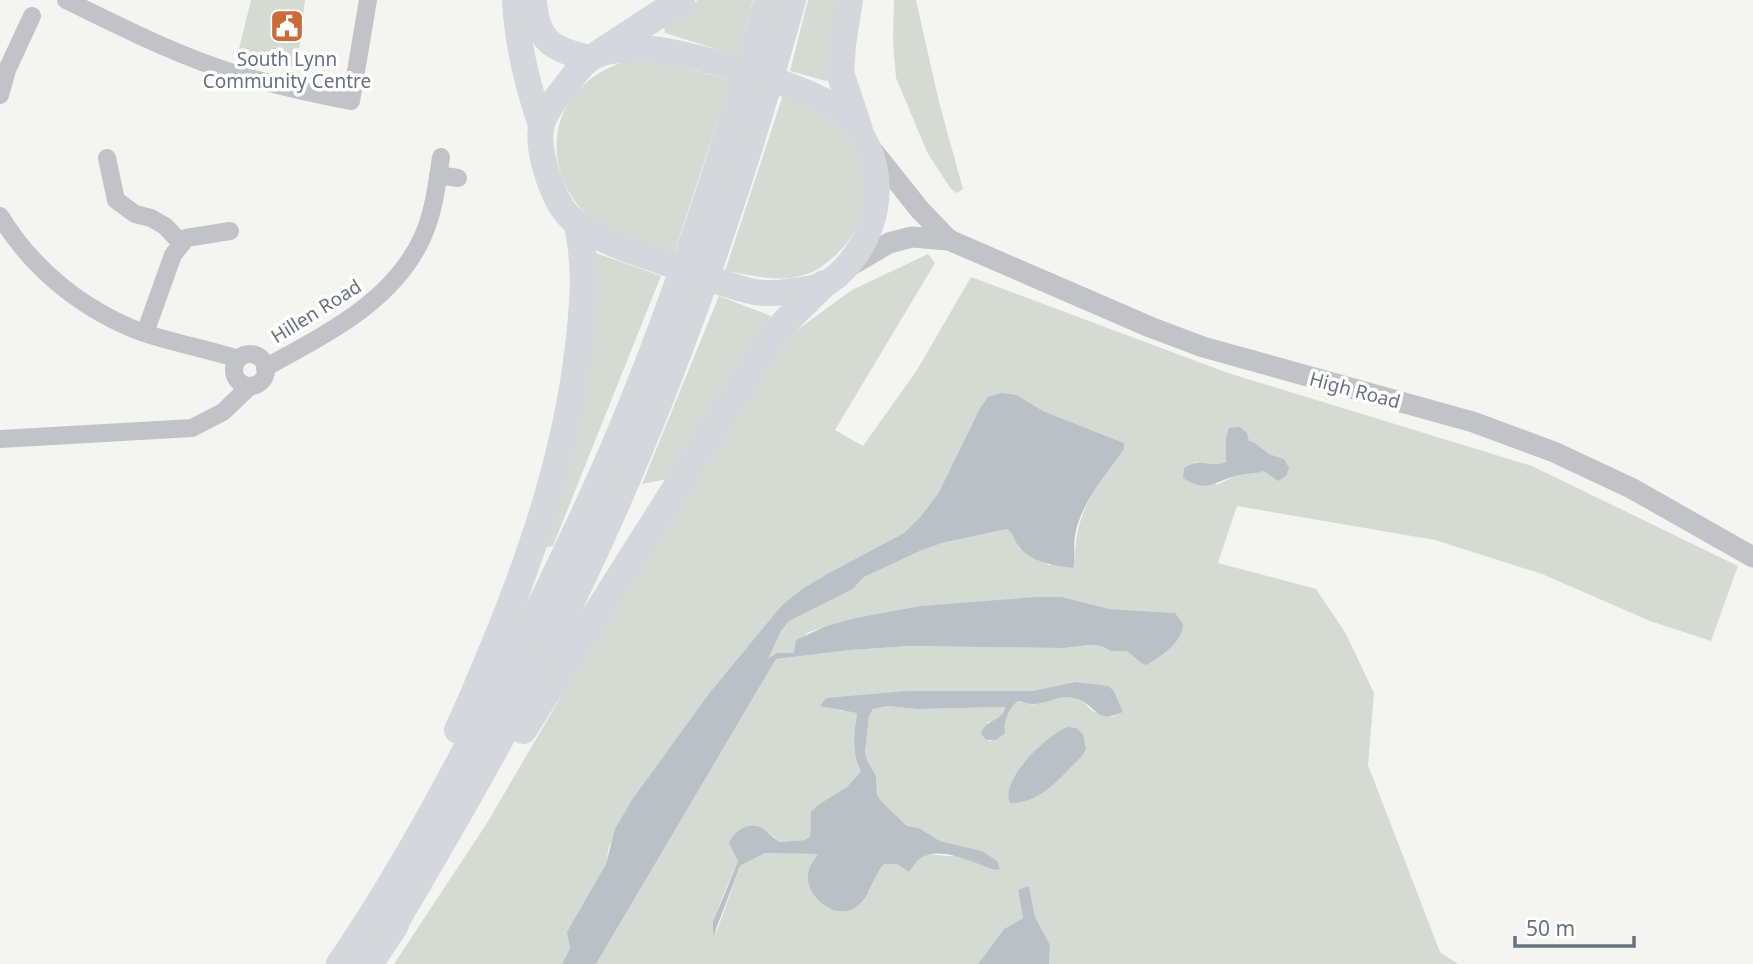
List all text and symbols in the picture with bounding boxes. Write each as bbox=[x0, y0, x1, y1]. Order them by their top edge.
public building icon: South Lynn Community Centre bbox=[268, 7, 306, 45]
place label: South Lynn Community Centre bbox=[203, 46, 371, 94]
street label: Hillen Road bbox=[266, 273, 366, 349]
street label: High Road bbox=[1307, 365, 1403, 415]
scale bar bbox=[1515, 904, 1634, 948]
text: 50 m bbox=[1526, 914, 1575, 942]

